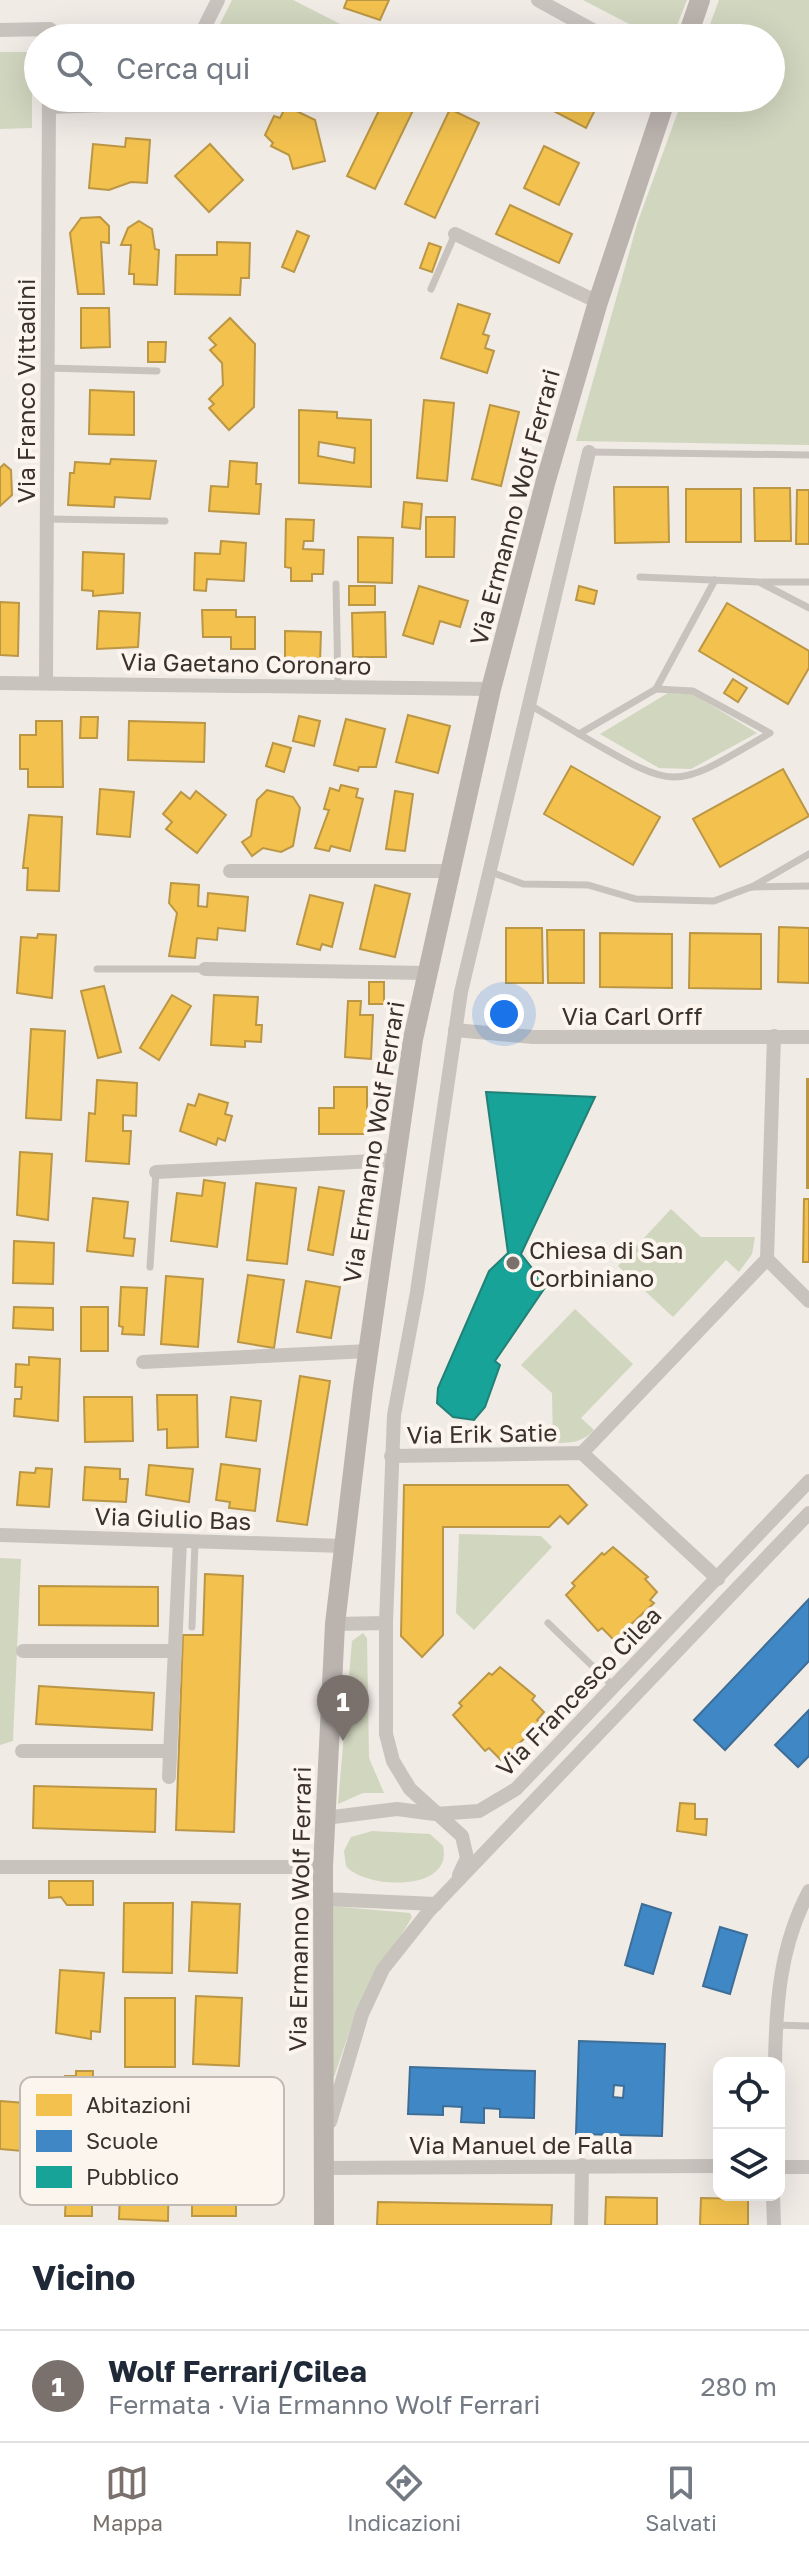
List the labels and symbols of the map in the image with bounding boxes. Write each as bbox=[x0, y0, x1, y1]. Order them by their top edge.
street label: Via Franco Vittadini bbox=[11, 279, 40, 503]
street label: Via Ermanno Wolf Ferrari bbox=[463, 366, 565, 648]
street label: Via Gaetano Coronaro bbox=[120, 646, 372, 680]
your location bbox=[484, 994, 524, 1034]
street label: Via Ermanno Wolf Ferrari bbox=[336, 999, 410, 1285]
street label: Via Carl Orff bbox=[562, 1001, 702, 1030]
place label: Chiesa di San Corbiniano bbox=[529, 1235, 684, 1292]
marker: Chiesa di San Corbiniano bbox=[504, 1254, 522, 1272]
street label: Via Erik Satie bbox=[406, 1417, 558, 1449]
street label: Via Giulio Bas bbox=[94, 1501, 252, 1535]
street label: Via Francesco Cilea bbox=[490, 1600, 666, 1782]
pin: 1 bbox=[317, 1675, 369, 1741]
street label: Via Ermanno Wolf Ferrari bbox=[282, 1766, 316, 2052]
legend bbox=[20, 2077, 284, 2205]
text: Abitazioni bbox=[86, 2091, 191, 2118]
text: Scuole bbox=[86, 2127, 158, 2154]
street label: Via Manuel de Falla bbox=[409, 2130, 633, 2159]
text: Pubblico bbox=[86, 2163, 179, 2190]

